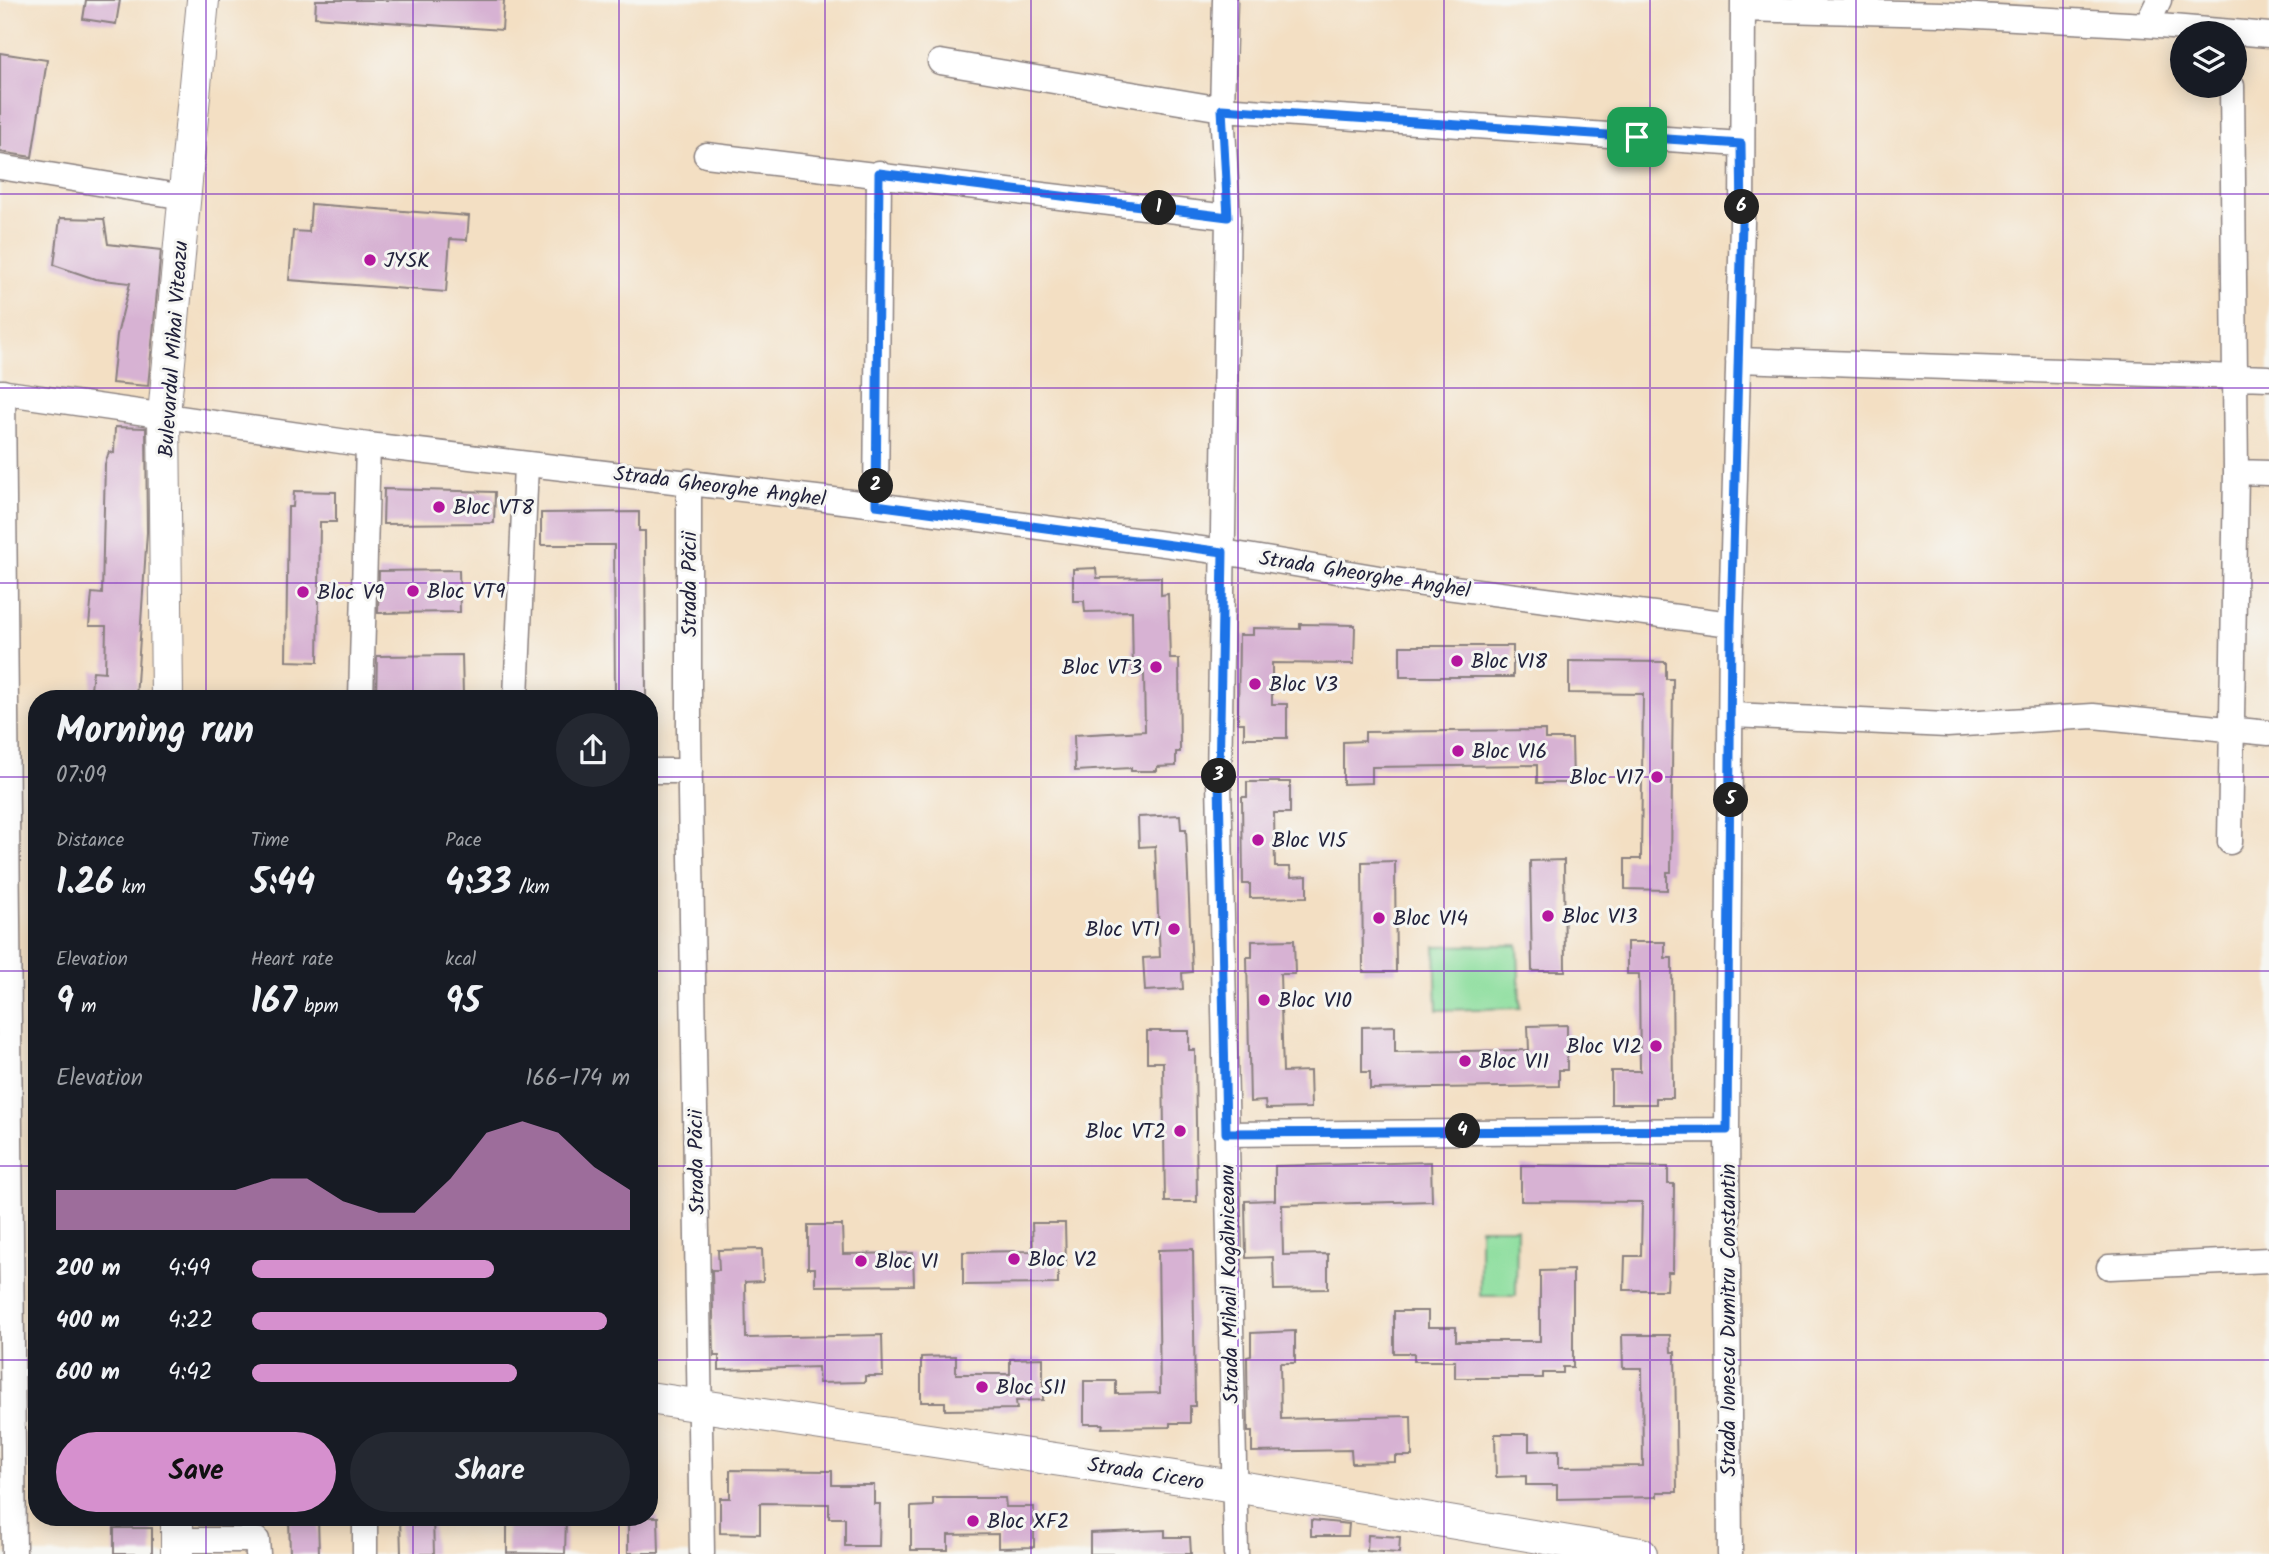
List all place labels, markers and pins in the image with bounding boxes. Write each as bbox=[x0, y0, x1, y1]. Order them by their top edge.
pin bbox=[1607, 107, 1667, 167]
pin: 1 bbox=[1142, 190, 1176, 226]
pin: 6 bbox=[1724, 190, 1760, 224]
place label: JYSK bbox=[384, 245, 430, 278]
marker: JYSK bbox=[362, 252, 378, 268]
pin: 2 bbox=[858, 468, 894, 504]
place label: Bloc VT8 bbox=[453, 492, 534, 525]
marker: Bloc VT8 bbox=[431, 499, 447, 515]
place label: Bloc VT9 bbox=[427, 576, 505, 609]
place label: Bloc V9 bbox=[317, 577, 384, 610]
marker: Bloc VT9 bbox=[405, 583, 421, 599]
marker: Bloc V9 bbox=[295, 584, 311, 600]
place label: Bloc V18 bbox=[1471, 646, 1548, 679]
place label: Bloc VT3 bbox=[1062, 652, 1142, 685]
marker: Bloc V18 bbox=[1449, 653, 1465, 669]
marker: Bloc VT3 bbox=[1148, 659, 1164, 675]
place label: Bloc V3 bbox=[1269, 669, 1338, 702]
marker: Bloc V3 bbox=[1247, 676, 1263, 692]
place label: Bloc V16 bbox=[1472, 736, 1547, 769]
marker: Bloc V16 bbox=[1450, 743, 1466, 759]
pin: 3 bbox=[1202, 758, 1236, 794]
place label: Bloc V17 bbox=[1570, 762, 1644, 795]
marker: Bloc V17 bbox=[1649, 769, 1665, 785]
pin: 5 bbox=[1714, 782, 1748, 818]
place label: Bloc V15 bbox=[1272, 825, 1349, 858]
marker: Bloc V15 bbox=[1250, 832, 1266, 848]
place label: Bloc V13 bbox=[1562, 901, 1638, 934]
place label: Bloc V14 bbox=[1393, 903, 1468, 936]
marker: Bloc V13 bbox=[1540, 908, 1556, 924]
marker: Bloc V14 bbox=[1371, 910, 1387, 926]
place label: Bloc VT1 bbox=[1085, 914, 1160, 947]
marker: Bloc VT1 bbox=[1166, 921, 1182, 937]
place label: Bloc V10 bbox=[1278, 985, 1352, 1018]
marker: Bloc V10 bbox=[1256, 992, 1272, 1008]
place label: Bloc V12 bbox=[1566, 1031, 1642, 1064]
marker: Bloc V12 bbox=[1648, 1038, 1664, 1054]
place label: Bloc V11 bbox=[1479, 1046, 1549, 1079]
marker: Bloc V11 bbox=[1457, 1053, 1473, 1069]
pin: 4 bbox=[1446, 1114, 1480, 1148]
place label: Bloc VT2 bbox=[1086, 1116, 1166, 1149]
marker: Bloc VT2 bbox=[1172, 1123, 1188, 1139]
place label: Bloc V2 bbox=[1028, 1244, 1097, 1277]
place label: Bloc V1 bbox=[875, 1246, 939, 1279]
marker: Bloc V2 bbox=[1006, 1251, 1022, 1267]
marker: Bloc V1 bbox=[853, 1253, 869, 1269]
place label: Bloc S11 bbox=[996, 1372, 1066, 1405]
marker: Bloc S11 bbox=[974, 1379, 990, 1395]
place label: Bloc XF2 bbox=[987, 1506, 1069, 1539]
marker: Bloc XF2 bbox=[965, 1513, 981, 1529]

